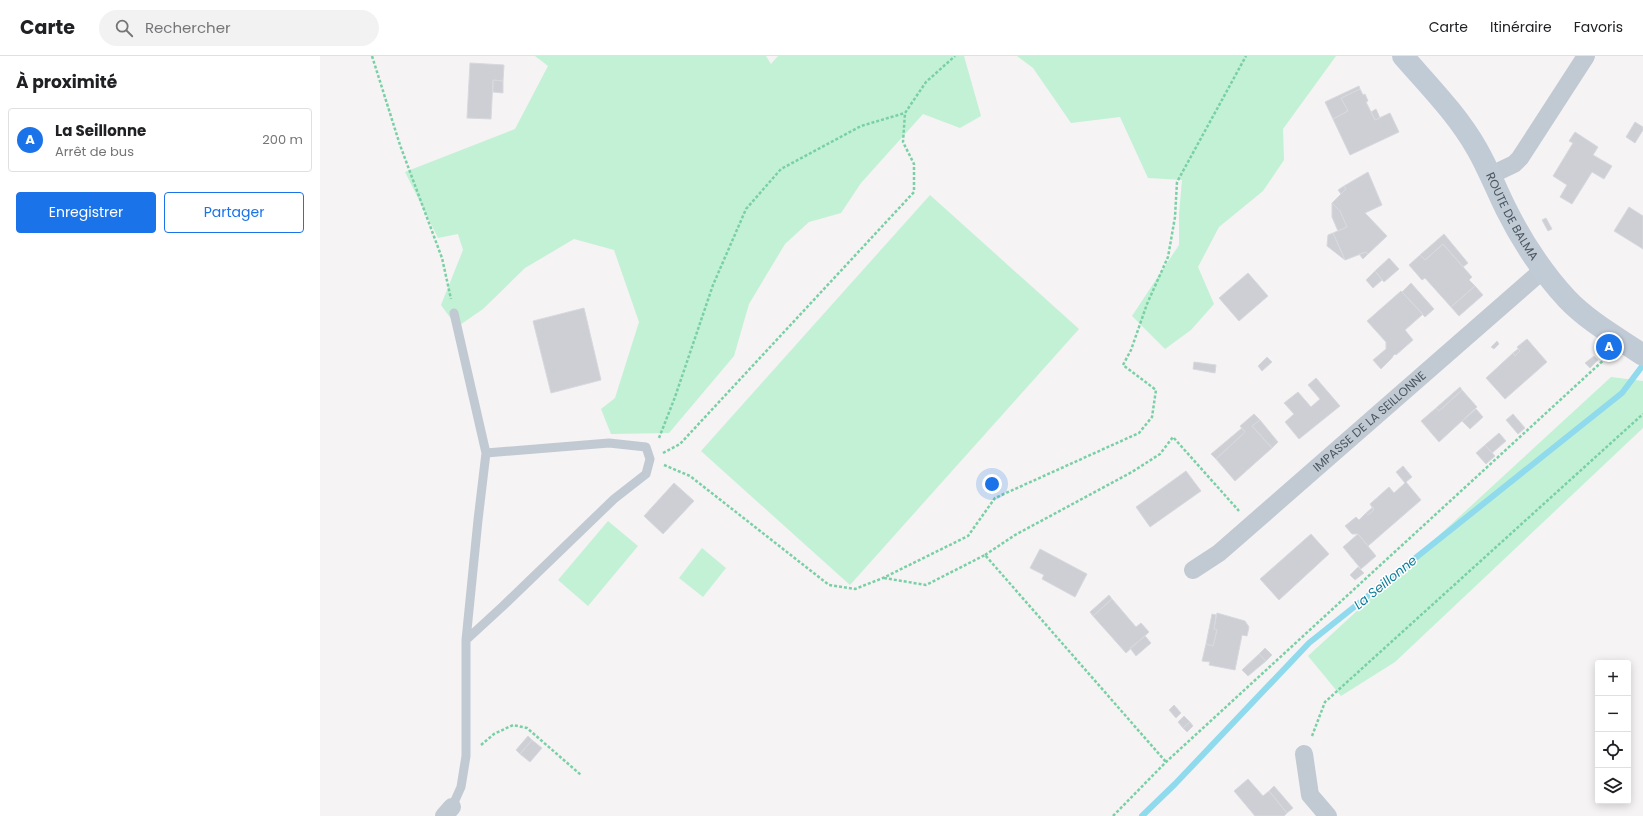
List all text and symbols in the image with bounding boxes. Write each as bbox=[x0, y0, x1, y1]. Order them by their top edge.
search box bbox=[99, 10, 379, 46]
text: Carte bbox=[20, 14, 75, 41]
icon: search bbox=[113, 17, 135, 39]
text: Rechercher bbox=[145, 17, 231, 38]
text: Carte bbox=[1429, 17, 1468, 37]
text: Itinéraire bbox=[1490, 17, 1552, 37]
text: Favoris bbox=[1574, 17, 1623, 37]
text: À proximité bbox=[16, 70, 117, 94]
text: La Seillonne bbox=[55, 120, 146, 141]
text: A bbox=[25, 130, 35, 149]
text: 200 m bbox=[262, 130, 303, 149]
text: Arrêt de bus bbox=[55, 142, 134, 161]
street label: ROUTE DE BALMA bbox=[1482, 169, 1543, 264]
button: Enregistrer bbox=[16, 192, 156, 233]
button: Partager bbox=[164, 192, 304, 233]
pin: A bbox=[1596, 332, 1622, 362]
street label: IMPASSE DE LA SEILLONNE bbox=[1309, 367, 1429, 475]
your location bbox=[982, 474, 1002, 494]
water label: La Seillonne bbox=[1350, 551, 1421, 614]
map controls bbox=[1595, 660, 1631, 804]
button: + bbox=[1595, 660, 1631, 696]
button: − bbox=[1595, 696, 1631, 732]
button: locate bbox=[1595, 732, 1631, 768]
button: layers bbox=[1595, 768, 1631, 804]

